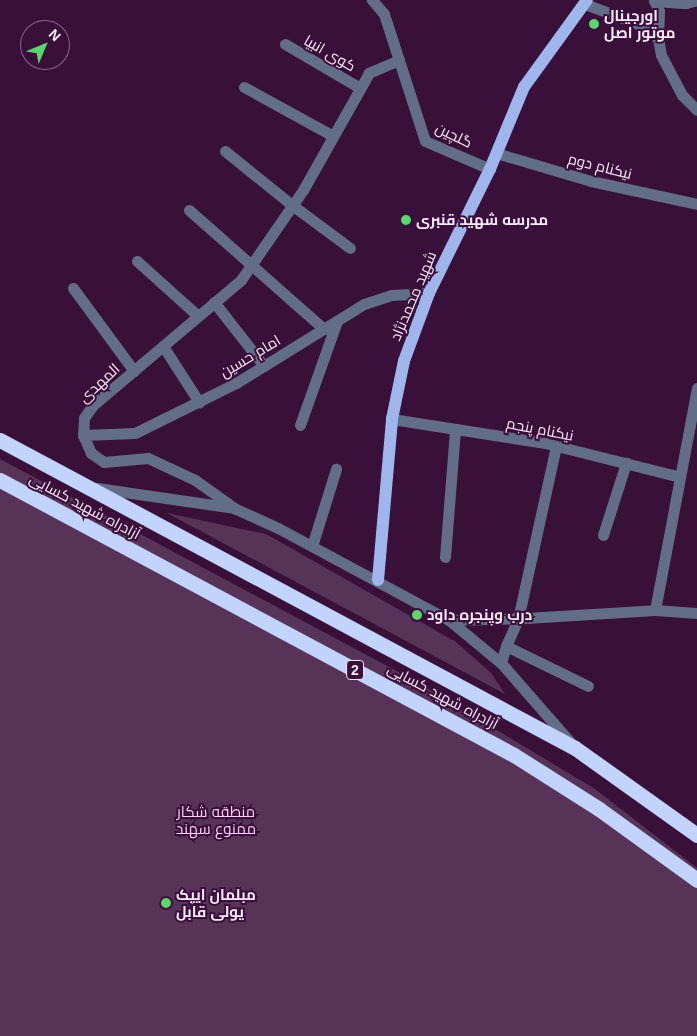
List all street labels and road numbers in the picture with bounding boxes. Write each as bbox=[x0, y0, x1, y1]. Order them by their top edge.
street label: کوی انبیا bbox=[301, 31, 359, 75]
street label: گلچین bbox=[433, 118, 475, 152]
street label: نیکنام دوم bbox=[566, 149, 634, 183]
street label: شهید محمدنژاد bbox=[386, 249, 440, 343]
street label: امام حسین bbox=[216, 331, 284, 381]
street label: المهدی bbox=[75, 359, 123, 407]
street label: نیکنام پنجم bbox=[505, 414, 575, 444]
street label: آزادراه شهید کسایی bbox=[26, 469, 144, 543]
road number: 2 bbox=[345, 658, 365, 682]
street label: آزادراه شهید کسایی bbox=[384, 659, 502, 733]

